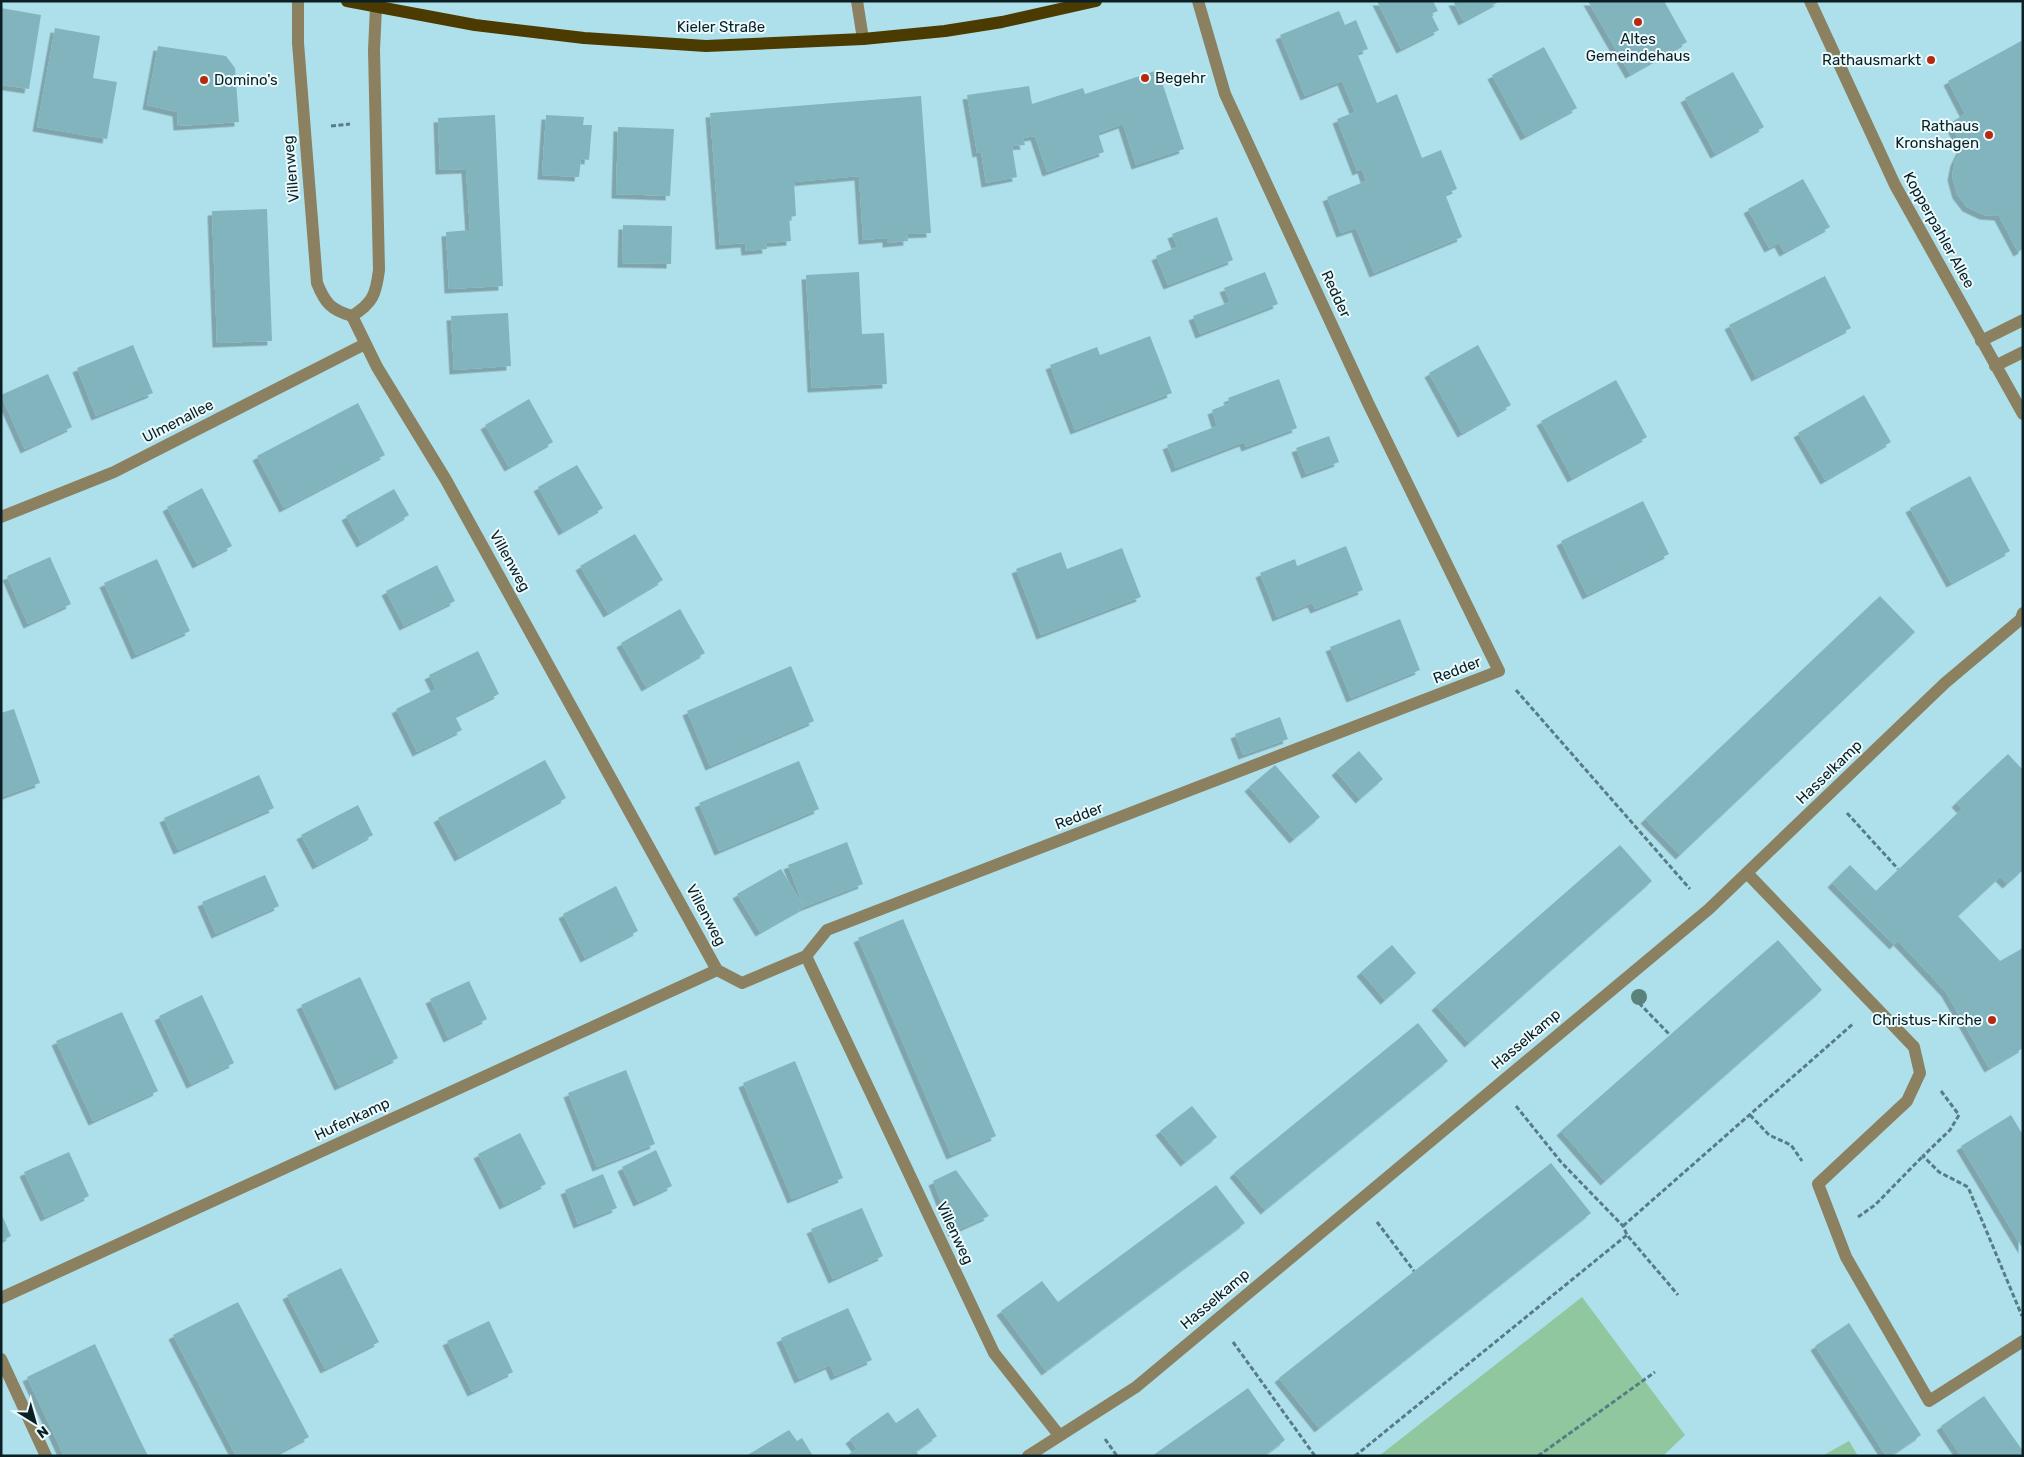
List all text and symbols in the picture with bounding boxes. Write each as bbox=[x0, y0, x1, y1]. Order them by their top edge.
marker: Altes Gemeindehaus bbox=[1632, 16, 1644, 28]
street label: Kieler Straße bbox=[677, 18, 765, 36]
place label: Altes Gemeindehaus bbox=[1586, 30, 1691, 65]
place label: Rathausmarkt bbox=[1822, 51, 1921, 69]
marker: Rathausmarkt bbox=[1925, 54, 1937, 66]
place label: Begehr bbox=[1155, 69, 1206, 87]
place label: Domino's bbox=[214, 71, 278, 89]
marker: Begehr bbox=[1139, 72, 1151, 84]
marker: Domino's bbox=[198, 74, 210, 86]
place label: Rathaus Kronshagen bbox=[1895, 117, 1979, 152]
marker: Rathaus Kronshagen bbox=[1983, 129, 1995, 141]
street label: Villenweg bbox=[279, 135, 303, 203]
street label: Kopperpahler Allee bbox=[1900, 169, 1978, 291]
street label: Redder bbox=[1317, 267, 1355, 321]
street label: Ulmenallee bbox=[139, 395, 217, 447]
street label: Villenweg bbox=[486, 527, 534, 595]
street label: Redder bbox=[1430, 653, 1484, 687]
street label: Hasselkamp bbox=[1792, 736, 1866, 808]
street label: Redder bbox=[1052, 799, 1106, 833]
street label: Villenweg bbox=[682, 881, 730, 949]
street label: Hasselkamp bbox=[1488, 1005, 1564, 1073]
place label: Christus-Kirche bbox=[1872, 1011, 1982, 1029]
marker: Christus-Kirche bbox=[1986, 1014, 1998, 1026]
street label: Hufenkamp bbox=[311, 1094, 393, 1144]
street label: Villenweg bbox=[933, 1199, 977, 1267]
street label: Hasselkamp bbox=[1177, 1265, 1253, 1333]
north arrow bbox=[10, 1397, 60, 1447]
text: N bbox=[33, 1422, 52, 1442]

